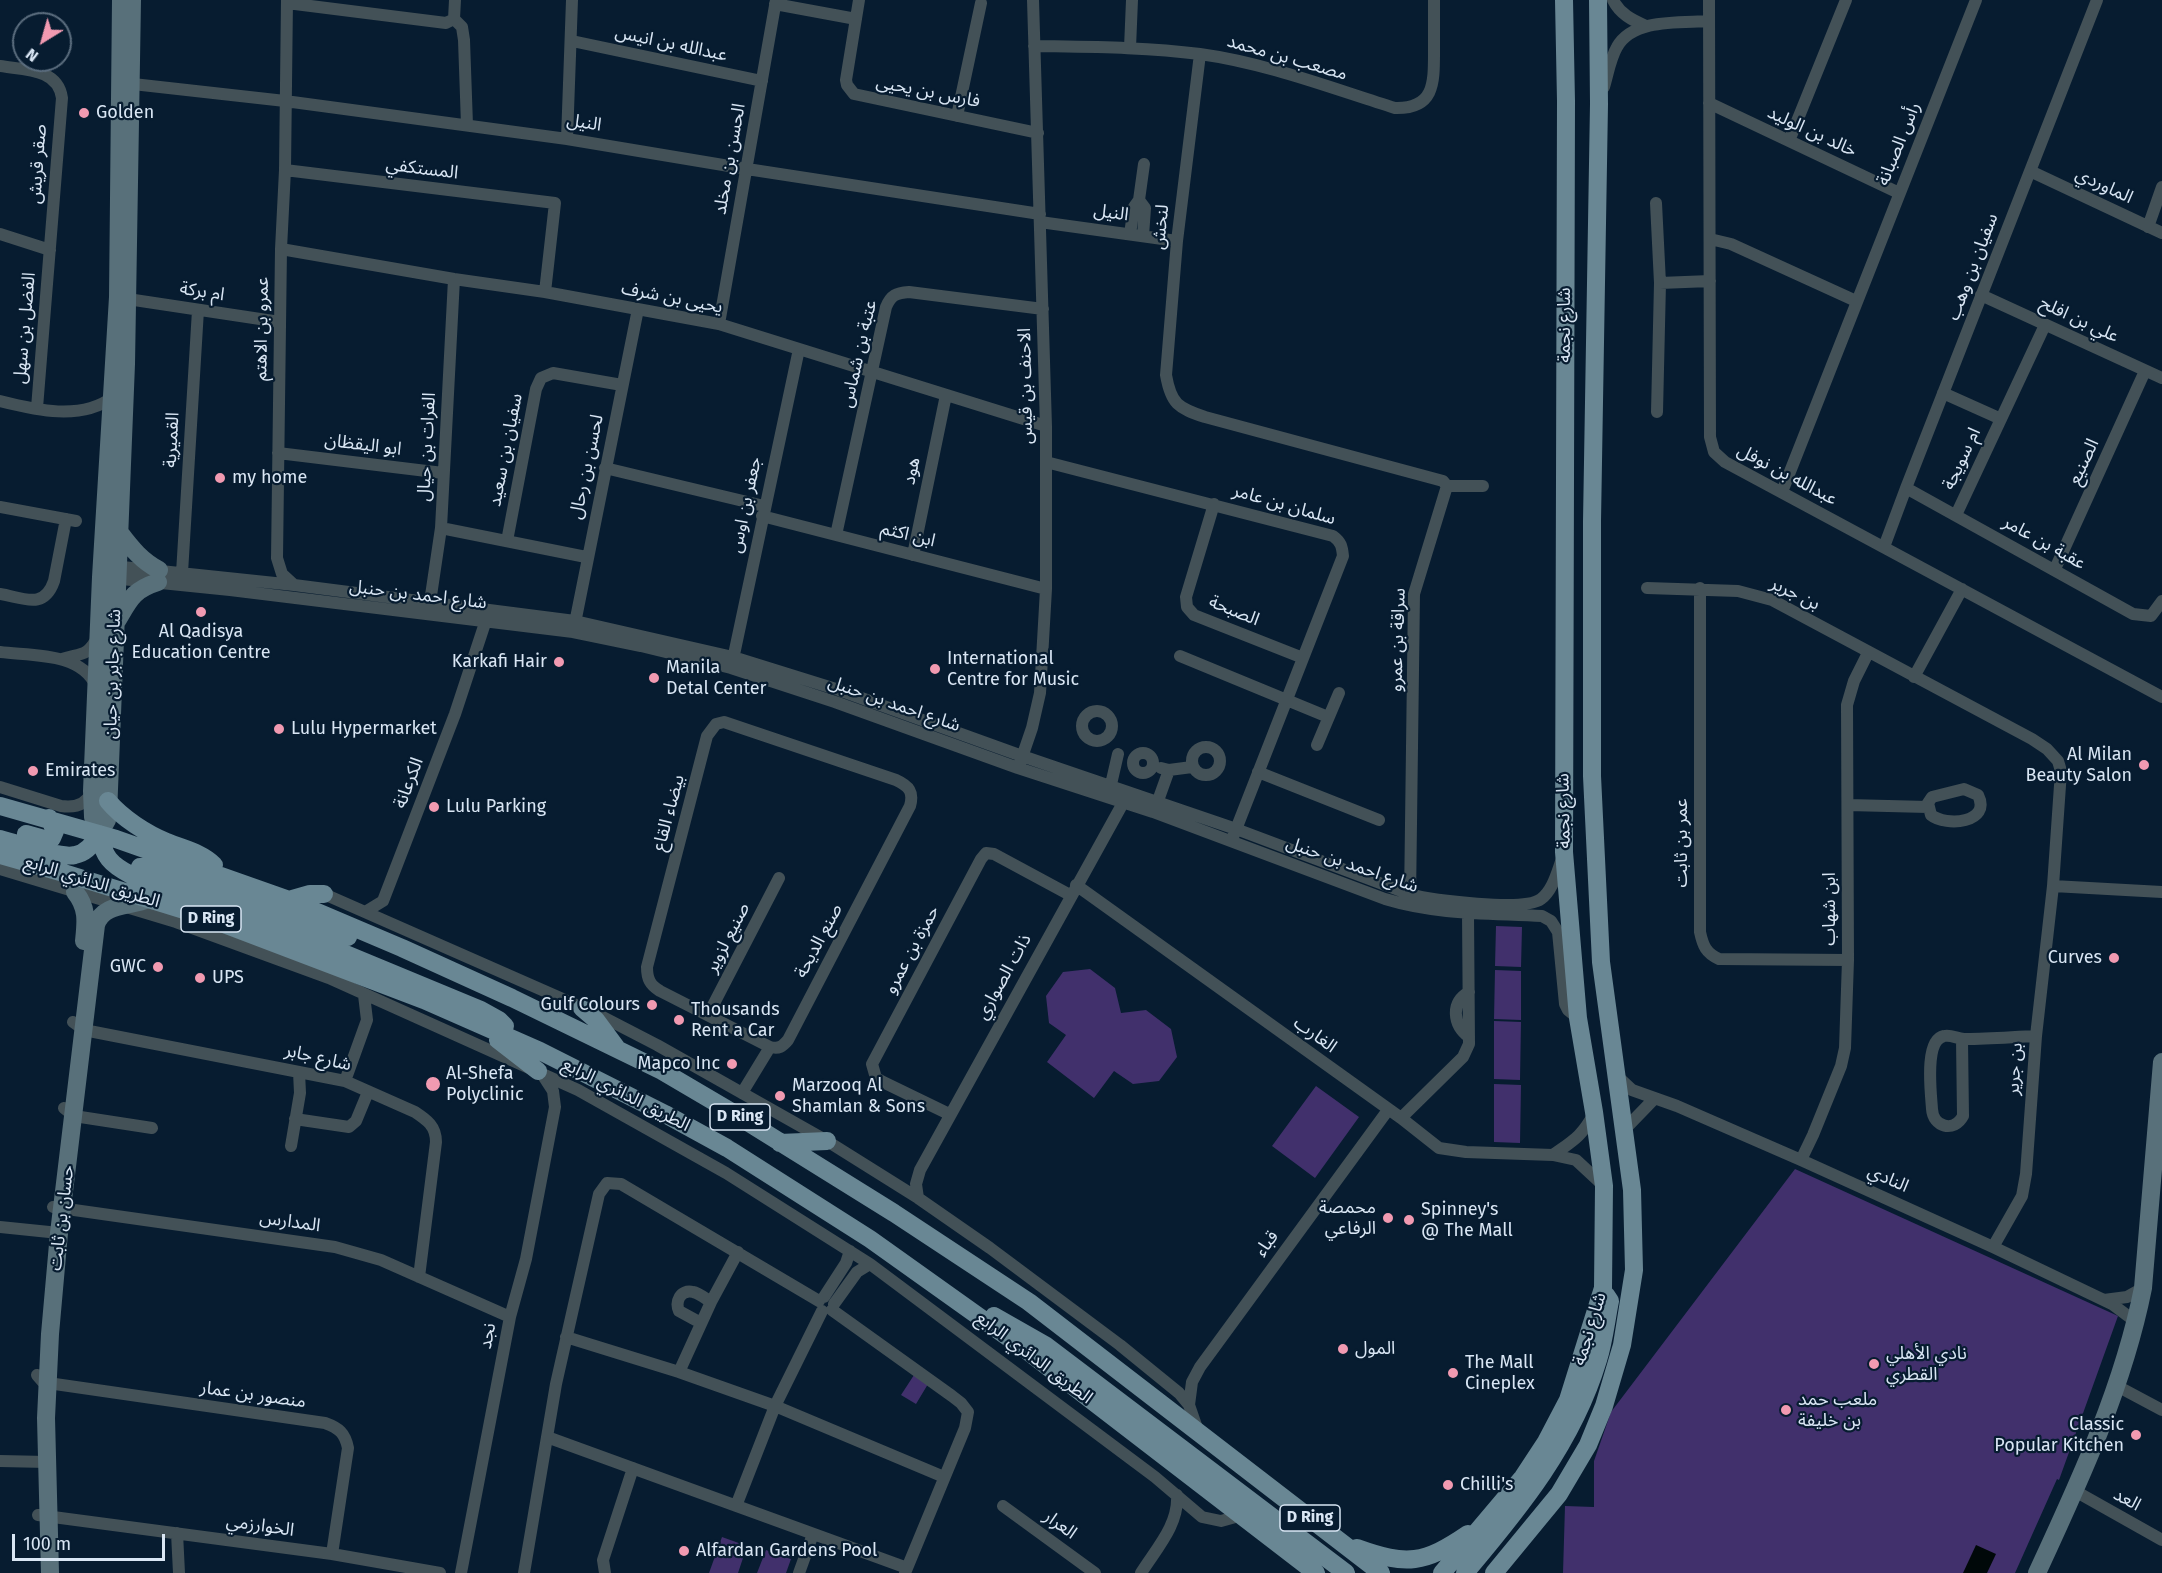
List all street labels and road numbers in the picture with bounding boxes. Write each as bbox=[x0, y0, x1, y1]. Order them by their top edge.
street label: عبدالله بن انيس bbox=[613, 22, 729, 66]
street label: مصعب بن محمد bbox=[1224, 31, 1350, 85]
street label: فارس بن يحيى bbox=[874, 71, 982, 113]
street label: رأس الصبانة bbox=[1873, 99, 1925, 189]
street label: الحسن بن مخلد bbox=[710, 102, 750, 216]
street label: خالد بن الوليد bbox=[1764, 102, 1860, 162]
street label: النيل bbox=[565, 110, 603, 136]
street label: صقر قريش bbox=[24, 123, 52, 205]
street label: المستكفي bbox=[385, 154, 459, 184]
street label: الماوردي bbox=[2072, 163, 2136, 209]
street label: النيل bbox=[1092, 200, 1130, 226]
street label: لنخش bbox=[1148, 203, 1174, 251]
street label: سفيان بن وهب bbox=[1943, 210, 2003, 324]
street label: الفضل بن سهل bbox=[9, 271, 41, 385]
street label: عمرو بن الاهتم bbox=[250, 277, 274, 381]
street label: ام بركة bbox=[178, 278, 226, 306]
street label: يحيى بن شرف bbox=[620, 278, 724, 318]
street label: شارع نجمة bbox=[1554, 287, 1576, 363]
street label: علي بن افلح bbox=[2036, 292, 2122, 348]
street label: عتبة بن شماس bbox=[836, 298, 882, 410]
street label: الاحنف بن قيس bbox=[1014, 328, 1038, 444]
street label: الفرات بن حيال bbox=[413, 392, 441, 502]
street label: سفيان بن سعيد bbox=[484, 392, 528, 508]
street label: القميرية bbox=[160, 412, 184, 468]
street label: لحسن بن رحال bbox=[565, 413, 609, 521]
street label: ام سويجة bbox=[1938, 425, 1986, 493]
street label: ابو اليقظان bbox=[323, 430, 403, 460]
street label: الصنيع bbox=[2064, 435, 2104, 489]
street label: عبدالله بن نوفل bbox=[1733, 440, 1841, 510]
street label: جعفر بن اوس bbox=[725, 455, 767, 555]
street label: هود bbox=[899, 455, 925, 487]
street label: سلمان بن عامر bbox=[1230, 480, 1338, 530]
street label: عقبة بن عامر bbox=[1999, 511, 2089, 575]
street label: ابن اكثم bbox=[878, 518, 938, 552]
street label: بن جرير bbox=[1767, 573, 1823, 615]
street label: شارع احمد بن حنبل bbox=[348, 576, 488, 614]
street label: سراقة بن عمرو bbox=[1385, 588, 1411, 692]
street label: الصبحة bbox=[1206, 591, 1262, 631]
street label: شارع جابر بن حيان bbox=[100, 609, 126, 739]
street label: شارع احمد بن حنبل bbox=[825, 671, 963, 737]
street label: الكرعانة bbox=[389, 755, 429, 811]
street label: بيضاء القاع bbox=[648, 772, 690, 854]
street label: شارع نجمة bbox=[1553, 773, 1575, 849]
street label: عمر بن ثابت bbox=[1671, 798, 1693, 888]
street label: شارع احمد بن حنبل bbox=[1283, 832, 1421, 898]
street label: الطريق الدائري الرابع bbox=[22, 851, 162, 913]
street label: ابن شهاب bbox=[1819, 872, 1841, 946]
street label: صنيع لزوير bbox=[701, 899, 755, 977]
street label: صنع الديحة bbox=[790, 900, 848, 982]
street label: حمزة بن عمرو bbox=[880, 902, 944, 998]
road number: D Ring bbox=[181, 906, 241, 932]
street label: ذات الصواري bbox=[972, 930, 1036, 1024]
street label: الغارب bbox=[1289, 1012, 1341, 1058]
street label: شارع جابر bbox=[283, 1040, 353, 1076]
street label: بن جرير bbox=[2002, 1042, 2028, 1096]
street label: الطريق الدائري الرابع bbox=[558, 1053, 694, 1137]
road number: D Ring bbox=[710, 1104, 770, 1130]
street label: النادي bbox=[1864, 1160, 1912, 1198]
street label: حسان بن ثابت bbox=[45, 1164, 79, 1272]
street label: المدارس bbox=[258, 1207, 322, 1237]
street label: قباء bbox=[1250, 1227, 1284, 1261]
street label: شارع نجمة bbox=[1569, 1290, 1611, 1368]
street label: الطريق الدائري الرابع bbox=[971, 1307, 1097, 1409]
street label: نجد bbox=[475, 1321, 501, 1351]
street label: منصور بن عمار bbox=[199, 1377, 307, 1413]
street label: العد bbox=[2110, 1484, 2144, 1516]
road number: D Ring bbox=[1280, 1505, 1340, 1531]
street label: العرار bbox=[1039, 1506, 1081, 1544]
street label: الخوارزمي bbox=[225, 1511, 295, 1541]

